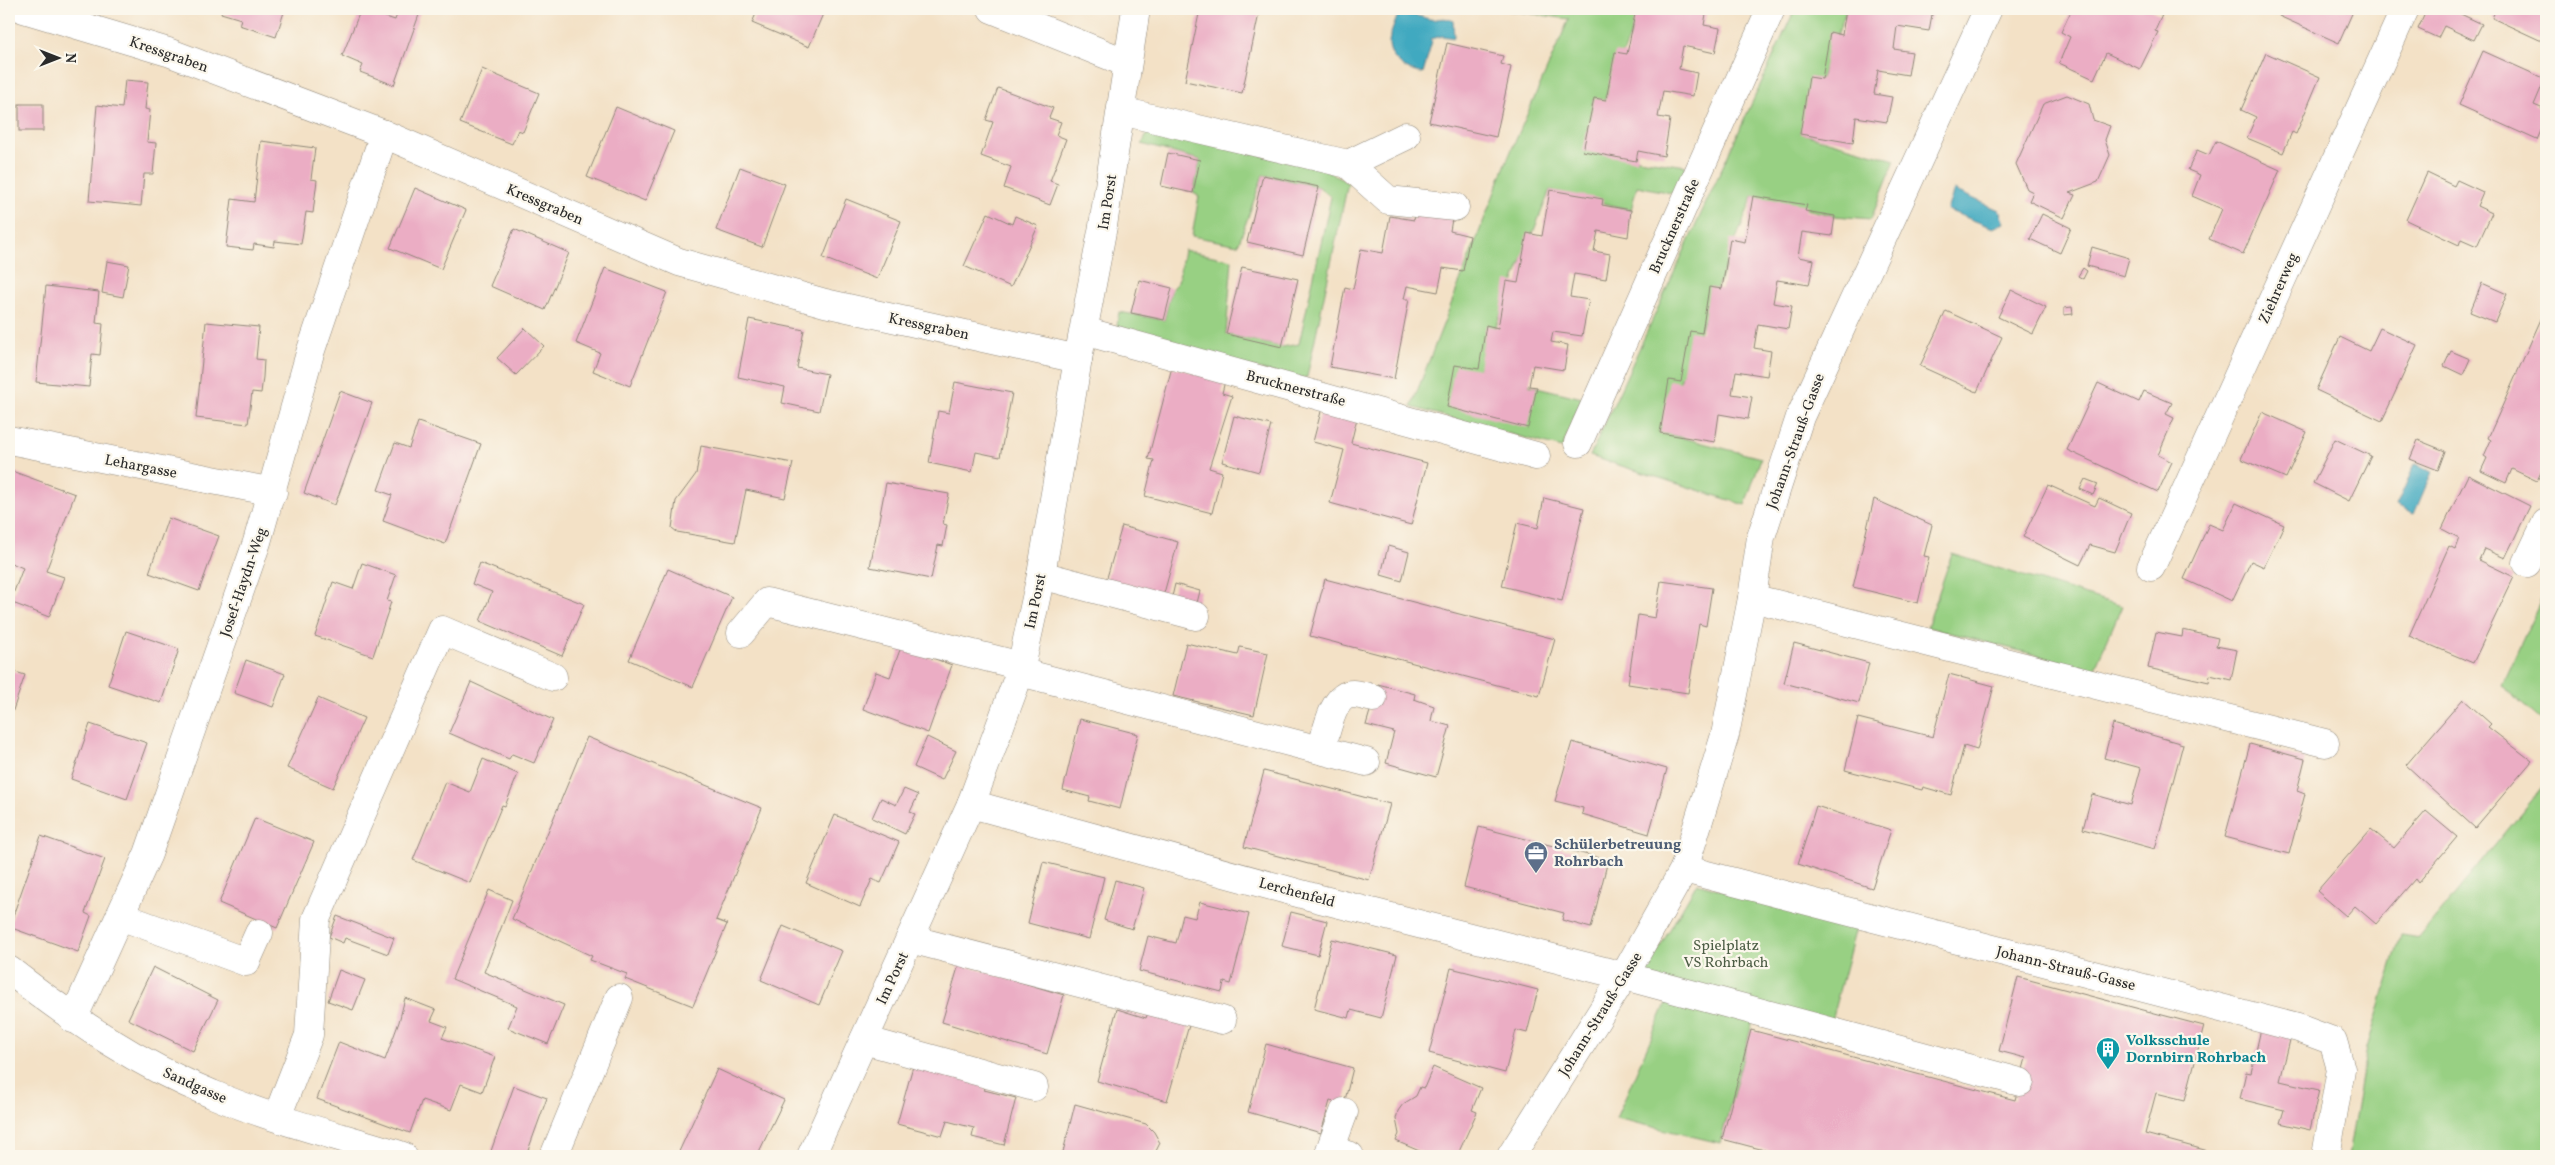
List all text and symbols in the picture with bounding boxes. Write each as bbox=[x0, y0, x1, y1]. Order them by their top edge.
north arrow bbox=[32, 32, 82, 82]
street label: Kressgraben bbox=[126, 32, 211, 79]
text: N bbox=[60, 53, 79, 63]
street label: Im Porst bbox=[1094, 173, 1123, 232]
street label: Brucknerstraße bbox=[1645, 176, 1706, 278]
street label: Kressgraben bbox=[503, 180, 586, 231]
street label: Ziehrerweg bbox=[2254, 249, 2305, 328]
street label: Kressgraben bbox=[886, 309, 971, 346]
street label: Brucknerstraße bbox=[1243, 366, 1348, 413]
street label: Johann-Strauß-Gasse bbox=[1762, 371, 1831, 512]
street label: Lehargasse bbox=[103, 450, 179, 485]
street label: Josef-Haydn-Weg bbox=[216, 524, 273, 640]
street label: Im Porst bbox=[1020, 572, 1053, 631]
place label: Schülerbetreuung Rohrbach bbox=[1554, 835, 1681, 873]
office icon: Schülerbetreuung Rohrbach bbox=[1523, 840, 1549, 874]
street label: Lerchenfeld bbox=[1256, 873, 1337, 914]
park label: Spielplatz VS Rohrbach bbox=[1683, 936, 1769, 974]
street label: Johann-Strauß-Gasse bbox=[1994, 942, 2138, 997]
street label: Im Porst bbox=[872, 949, 915, 1008]
street label: Johann-Strauß-Gasse bbox=[1554, 949, 1648, 1081]
place label: Volksschule Dornbirn Rohrbach bbox=[2126, 1031, 2266, 1069]
building icon: Volksschule Dornbirn Rohrbach bbox=[2095, 1036, 2121, 1070]
street label: Sandgasse bbox=[159, 1063, 230, 1110]

